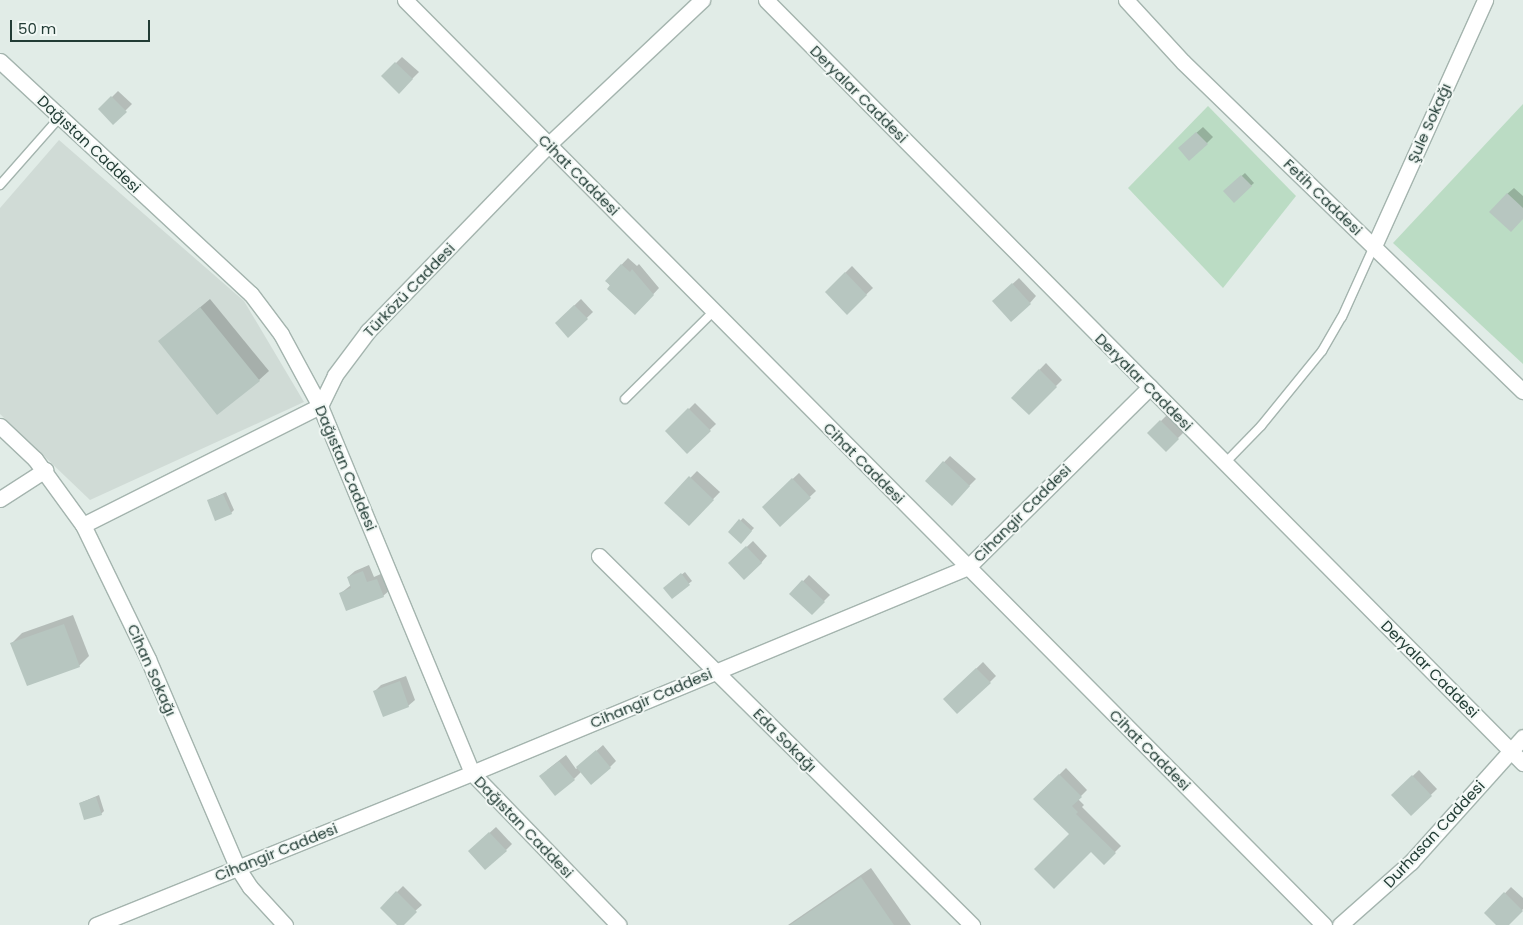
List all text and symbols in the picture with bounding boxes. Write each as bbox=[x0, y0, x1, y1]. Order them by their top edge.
scale bar bbox=[12, 10, 152, 42]
text: 50 m bbox=[18, 18, 56, 39]
street label: Deryalar Caddesi bbox=[807, 42, 911, 146]
street label: Şule Sokağı bbox=[1403, 80, 1455, 166]
street label: Dağıstan Caddesi bbox=[34, 92, 144, 196]
street label: Cihat Caddesi bbox=[535, 131, 623, 219]
street label: Fetih Caddesi bbox=[1280, 155, 1366, 239]
street label: Türközü Caddesi bbox=[359, 239, 459, 341]
street label: Deryalar Caddesi bbox=[1092, 330, 1196, 434]
street label: Dağıstan Caddesi bbox=[311, 403, 381, 533]
street label: Cihat Caddesi bbox=[820, 419, 908, 507]
street label: Cihangir Caddesi bbox=[969, 460, 1075, 566]
street label: Deryalar Caddesi bbox=[1378, 617, 1482, 721]
street label: Cihan Sokağı bbox=[124, 621, 180, 719]
street label: Cihangir Caddesi bbox=[587, 664, 715, 732]
street label: Eda Sokağı bbox=[750, 705, 820, 775]
street label: Cihat Caddesi bbox=[1106, 706, 1194, 794]
street label: Dağıstan Caddesi bbox=[471, 772, 577, 882]
street label: Durhasan Caddesi bbox=[1380, 777, 1488, 891]
street label: Cihangir Caddesi bbox=[212, 819, 340, 885]

